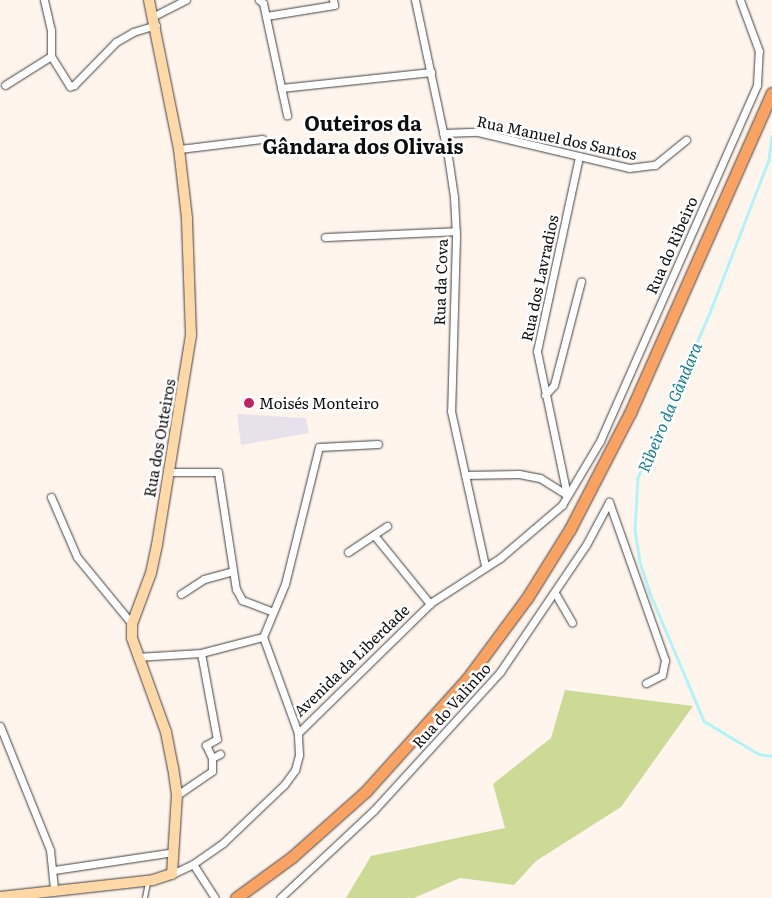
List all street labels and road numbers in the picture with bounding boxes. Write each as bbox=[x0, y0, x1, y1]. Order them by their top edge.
street label: Rua Manuel dos Santos bbox=[475, 111, 639, 163]
street label: Rua do Ribeiro bbox=[641, 193, 701, 297]
street label: Rua dos Lavradios bbox=[517, 213, 561, 343]
street label: Rua da Cova bbox=[429, 238, 451, 326]
street label: Rua dos Outeiros bbox=[140, 377, 178, 499]
street label: Avenida da Liberdade bbox=[290, 600, 412, 720]
street label: Rua do Valinho bbox=[408, 659, 494, 751]

